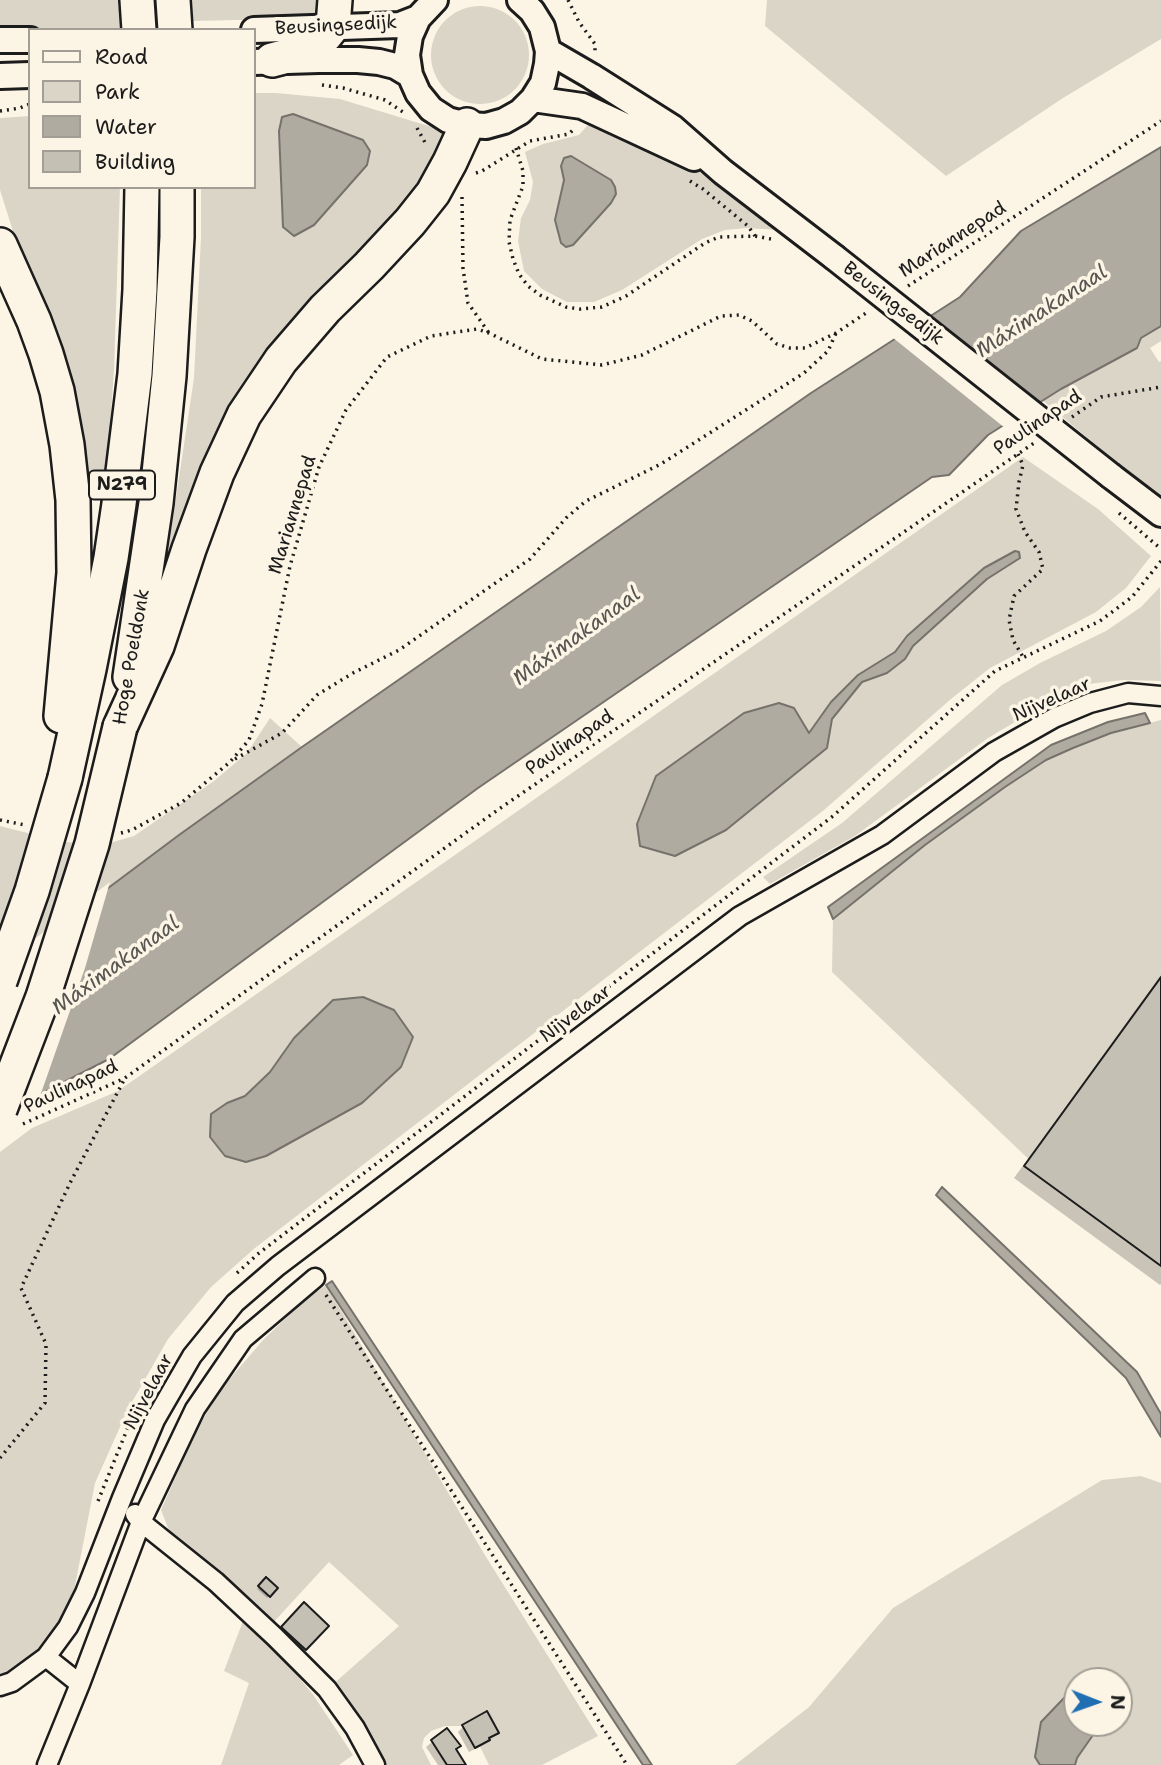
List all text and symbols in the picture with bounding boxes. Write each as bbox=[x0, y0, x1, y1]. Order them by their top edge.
street label: Beusingsedijk bbox=[274, 11, 398, 41]
legend bbox=[28, 28, 256, 189]
text: Road bbox=[95, 43, 148, 71]
text: Park bbox=[95, 78, 140, 106]
text: Water bbox=[95, 113, 157, 141]
text: Building bbox=[95, 148, 175, 176]
street label: Mariannepad bbox=[895, 197, 1011, 283]
street label: Beusingsedijk bbox=[838, 257, 948, 351]
water label: Máximakanaal bbox=[972, 260, 1112, 364]
street label: Paulinapad bbox=[990, 385, 1086, 461]
street label: Mariannepad bbox=[264, 453, 322, 577]
road number: N279 bbox=[89, 471, 155, 500]
water label: Máximakanaal bbox=[508, 582, 646, 692]
street label: Hoge Poeldonk bbox=[109, 587, 155, 727]
street label: Nijvelaar bbox=[1009, 673, 1095, 727]
street label: Paulinapad bbox=[522, 705, 618, 781]
water label: Máximakanaal bbox=[47, 911, 185, 1021]
street label: Nijvelaar bbox=[536, 980, 616, 1048]
street label: Paulinapad bbox=[20, 1055, 122, 1119]
street label: Nijvelaar bbox=[119, 1350, 179, 1434]
north arrow bbox=[1063, 1667, 1133, 1737]
text: N bbox=[1105, 1695, 1130, 1710]

